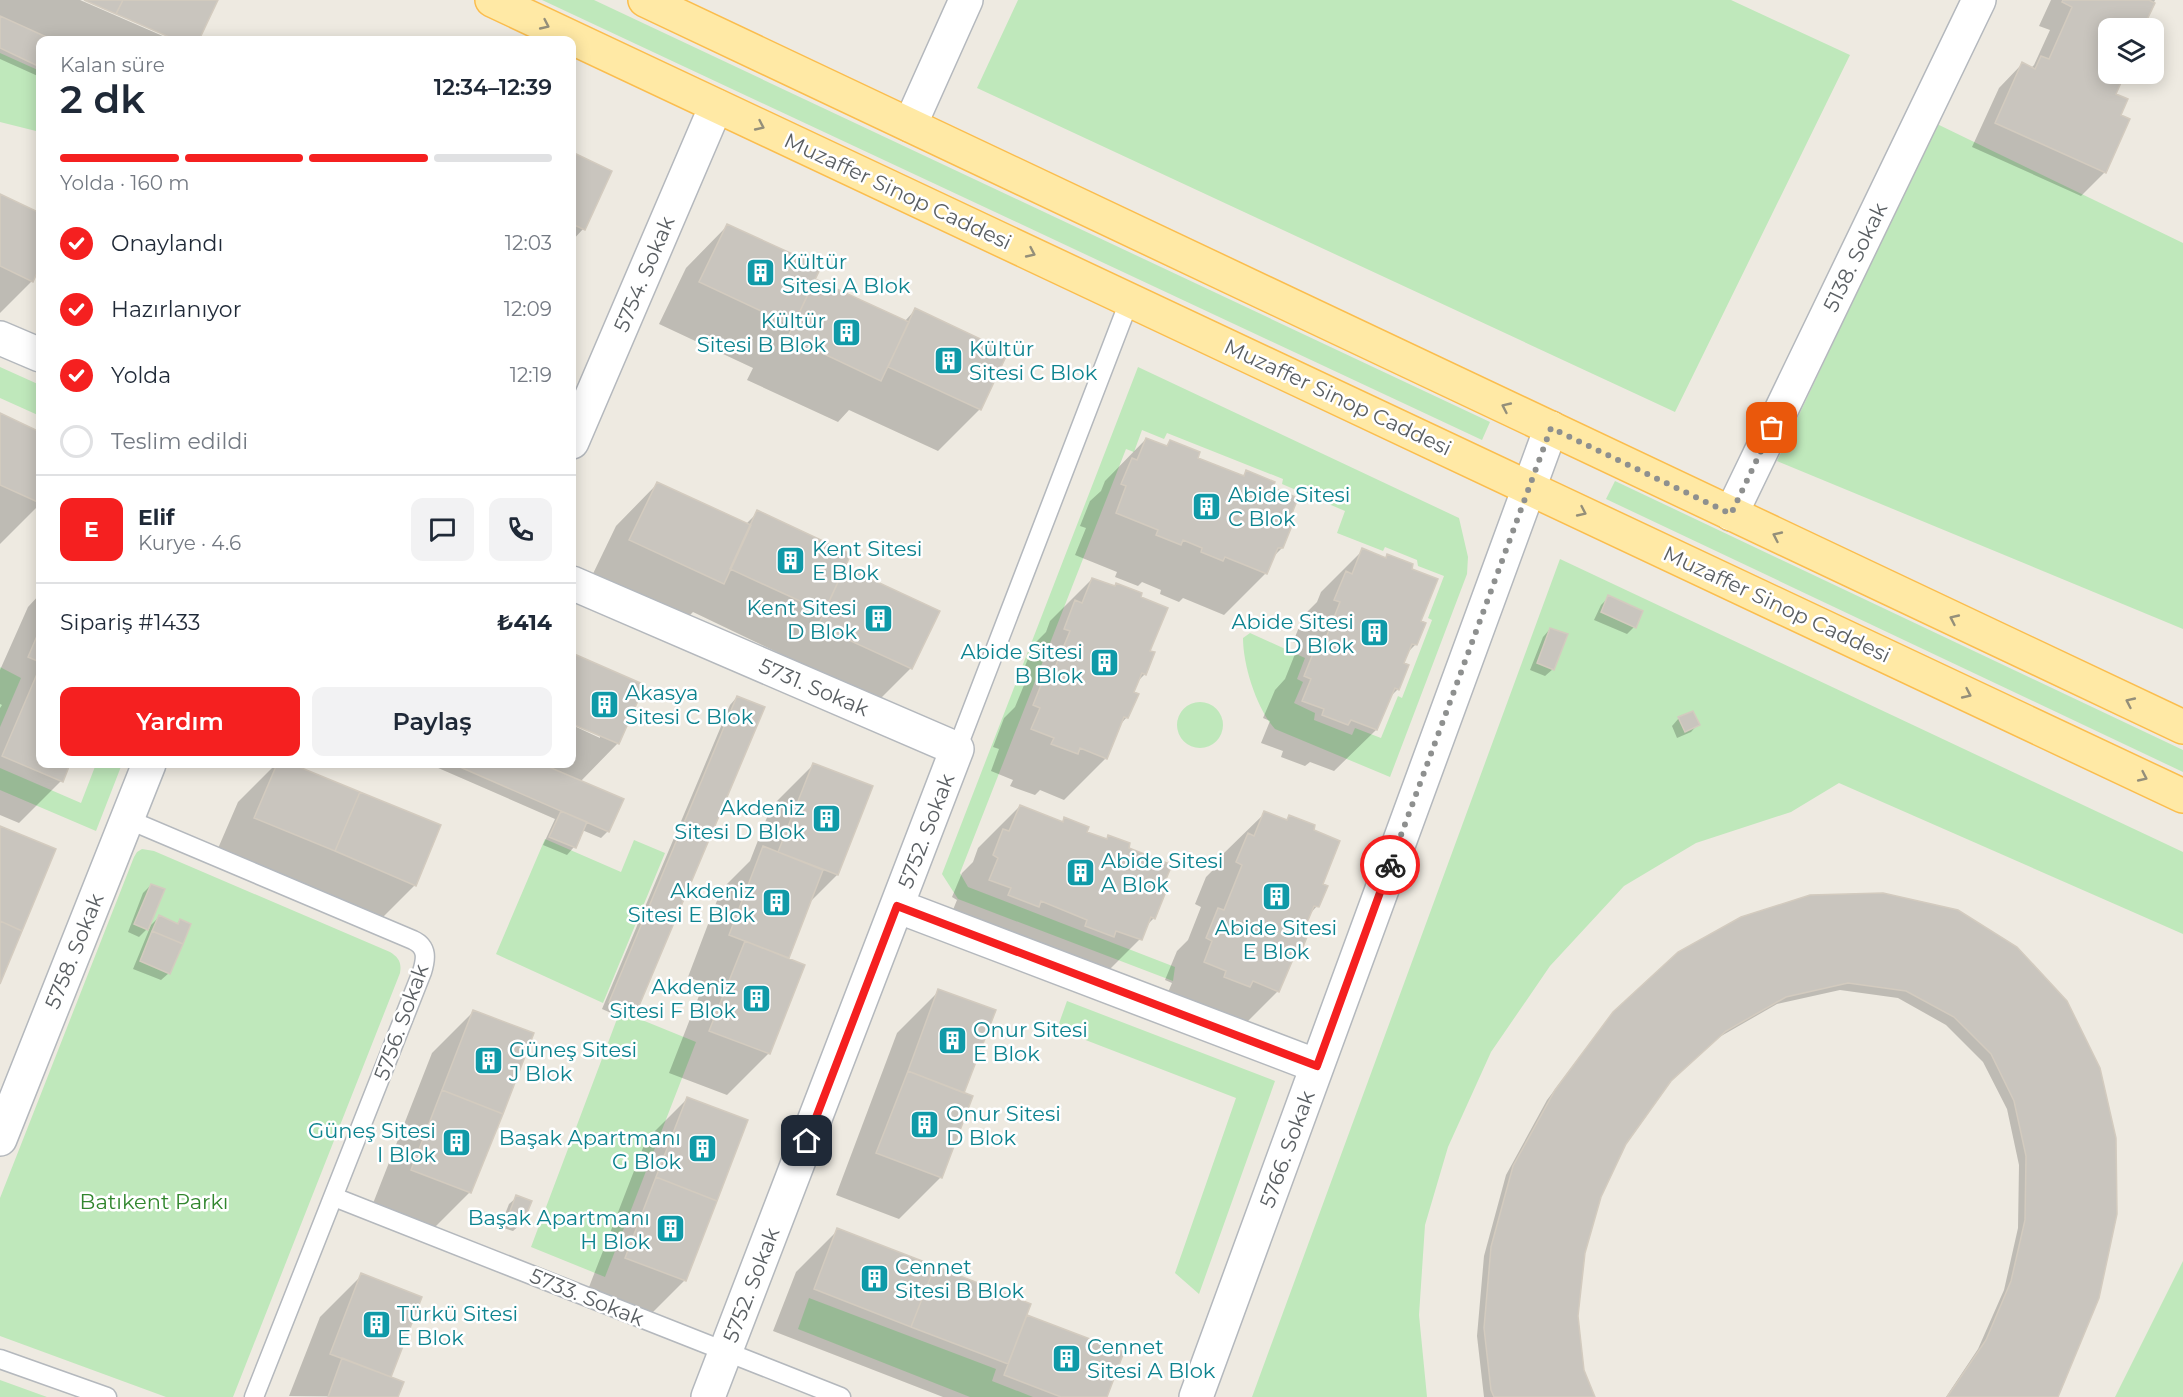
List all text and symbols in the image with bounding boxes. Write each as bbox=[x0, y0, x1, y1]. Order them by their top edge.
one-way arrow bbox=[539, 17, 550, 29]
map controls bbox=[2098, 18, 2164, 84]
button: layers bbox=[2098, 18, 2164, 84]
text: Kalan süre bbox=[60, 53, 165, 77]
text: 12:34–12:39 bbox=[434, 74, 552, 101]
text: 2 dk bbox=[60, 75, 145, 123]
one-way arrow bbox=[753, 118, 764, 130]
street label: Muzaffer Sinop Caddesi bbox=[780, 127, 1016, 255]
text: Yolda · 160 m bbox=[60, 171, 189, 195]
street label: 5138. Sokak bbox=[1818, 198, 1892, 316]
street label: 5754. Sokak bbox=[608, 212, 680, 336]
icon: check bbox=[60, 227, 93, 260]
text: Onaylandı bbox=[111, 230, 223, 257]
text: 12:03 bbox=[505, 231, 552, 255]
one-way arrow bbox=[1025, 245, 1036, 257]
place label: Kültür Sitesi A Blok bbox=[782, 249, 911, 298]
building icon: Kültür Sitesi A Blok bbox=[745, 257, 777, 289]
icon: check bbox=[60, 293, 93, 326]
text: Hazırlanıyor bbox=[111, 296, 241, 323]
text: 12:09 bbox=[504, 297, 552, 321]
place label: Kültür Sitesi B Blok bbox=[697, 308, 826, 357]
building icon: Kültür Sitesi B Blok bbox=[831, 316, 863, 348]
street label: Muzaffer Sinop Caddesi bbox=[1220, 333, 1456, 461]
place label: Kültür Sitesi C Blok bbox=[969, 336, 1098, 385]
building icon: Kültür Sitesi C Blok bbox=[932, 344, 964, 376]
icon: check bbox=[60, 359, 93, 392]
text: Yolda bbox=[111, 362, 171, 389]
text: 12:19 bbox=[510, 363, 552, 387]
pin bbox=[1746, 402, 1797, 453]
one-way arrow bbox=[1502, 403, 1513, 415]
icon: bag bbox=[1755, 411, 1788, 444]
text: Teslim edildi bbox=[111, 428, 248, 455]
place label: Abide Sitesi C Blok bbox=[1228, 482, 1350, 531]
building icon: Abide Sitesi C Blok bbox=[1191, 490, 1223, 522]
button: chat bbox=[411, 498, 474, 561]
button: phone bbox=[489, 498, 552, 561]
text: Elif bbox=[138, 504, 175, 531]
one-way arrow bbox=[1575, 504, 1586, 516]
text: E bbox=[84, 516, 99, 543]
text: Kurye · 4.6 bbox=[138, 531, 241, 555]
one-way arrow bbox=[1773, 531, 1784, 543]
place label: Kent Sitesi E Blok bbox=[812, 536, 922, 585]
street label: Muzaffer Sinop Caddesi bbox=[1659, 540, 1895, 668]
building icon: Kent Sitesi E Blok bbox=[775, 544, 807, 576]
place label: Kent Sitesi D Blok bbox=[747, 595, 857, 644]
building icon: Kent Sitesi D Blok bbox=[862, 603, 894, 635]
text: Sipariş #1433 bbox=[60, 609, 201, 636]
text: ₺414 bbox=[497, 609, 552, 636]
place label: Abide Sitesi D Blok bbox=[1232, 609, 1354, 658]
one-way arrow bbox=[1949, 614, 1960, 626]
building icon: Abide Sitesi D Blok bbox=[1359, 617, 1391, 649]
place label: Abide Sitesi B Blok bbox=[961, 639, 1083, 688]
building icon: Abide Sitesi B Blok bbox=[1088, 647, 1120, 679]
street label: 5731. Sokak bbox=[755, 653, 873, 721]
place label: Akasya Sitesi C Blok bbox=[625, 680, 754, 729]
one-way arrow bbox=[1961, 686, 1972, 698]
button: Yardım bbox=[60, 687, 300, 756]
button: Paylaş bbox=[312, 687, 552, 756]
building icon: Akasya Sitesi C Blok bbox=[588, 688, 620, 720]
one-way arrow bbox=[2126, 698, 2137, 710]
street label: 5752. Sokak bbox=[893, 770, 959, 892]
one-way arrow bbox=[2137, 770, 2148, 782]
place label: Akdeniz Sitesi D Blok bbox=[674, 795, 805, 844]
building icon: Akdeniz Sitesi D Blok bbox=[810, 803, 842, 835]
courier bbox=[1360, 835, 1420, 895]
place label: Abide Sitesi A Blok bbox=[1101, 848, 1223, 897]
icon: bike bbox=[1374, 849, 1407, 882]
building icon: Abide Sitesi A Blok bbox=[1064, 856, 1096, 888]
place label: Akdeniz Sitesi E Blok bbox=[628, 878, 755, 927]
building icon: Abide Sitesi E Blok bbox=[1260, 880, 1292, 912]
building icon: Akdeniz Sitesi E Blok bbox=[760, 886, 792, 918]
street label: 5758. Sokak bbox=[39, 889, 109, 1012]
place label: Abide Sitesi E Blok bbox=[1215, 915, 1337, 964]
street label: 5756. Sokak bbox=[368, 960, 434, 1084]
place label: Akdeniz Sitesi F Blok bbox=[609, 974, 736, 1023]
building icon: Akdeniz Sitesi F Blok bbox=[741, 982, 773, 1014]
place label: Onur Sitesi E Blok bbox=[973, 1017, 1088, 1066]
building icon: Onur Sitesi E Blok bbox=[936, 1025, 968, 1057]
place label: Güneş Sitesi J Blok bbox=[508, 1037, 637, 1086]
building icon: Güneş Sitesi J Blok bbox=[472, 1045, 504, 1077]
street label: 5766. Sokak bbox=[1254, 1087, 1320, 1211]
place label: Onur Sitesi D Blok bbox=[946, 1101, 1061, 1150]
building icon: Onur Sitesi D Blok bbox=[909, 1109, 941, 1141]
pin bbox=[781, 1115, 832, 1166]
place label: Güneş Sitesi I Blok bbox=[308, 1118, 436, 1167]
icon: home bbox=[790, 1124, 823, 1157]
place label: Başak Apartmanı G Blok bbox=[499, 1125, 681, 1174]
building icon: Güneş Sitesi I Blok bbox=[441, 1126, 473, 1158]
building icon: Başak Apartmanı G Blok bbox=[686, 1133, 718, 1165]
park label: Batıkent Parkı bbox=[80, 1189, 228, 1214]
place label: Başak Apartmanı H Blok bbox=[468, 1205, 650, 1254]
building icon: Başak Apartmanı H Blok bbox=[655, 1213, 687, 1245]
street label: 5752. Sokak bbox=[718, 1224, 784, 1346]
place label: Cennet Sitesi B Blok bbox=[895, 1254, 1025, 1303]
building icon: Cennet Sitesi B Blok bbox=[858, 1262, 890, 1294]
street label: 5733. Sokak bbox=[526, 1263, 648, 1331]
place label: Türkü Sitesi E Blok bbox=[397, 1301, 518, 1350]
building icon: Türkü Sitesi E Blok bbox=[360, 1309, 392, 1341]
place label: Cennet Sitesi A Blok bbox=[1087, 1334, 1216, 1383]
building icon: Cennet Sitesi A Blok bbox=[1050, 1342, 1082, 1374]

